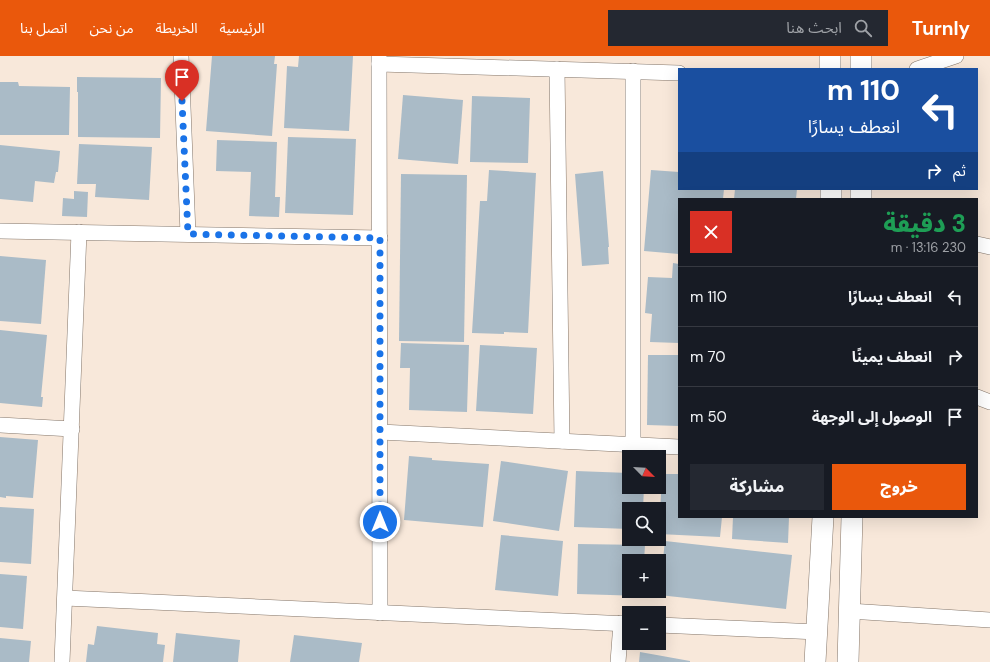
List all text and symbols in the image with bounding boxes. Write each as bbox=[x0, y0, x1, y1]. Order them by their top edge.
search box bbox=[608, 10, 888, 46]
text: Turnly bbox=[912, 16, 970, 41]
icon: search bbox=[852, 17, 874, 39]
text: ابحث هنا bbox=[786, 18, 842, 38]
text: اتصل بنا bbox=[20, 19, 67, 37]
text: من نحن bbox=[89, 19, 134, 37]
text: الخريطة bbox=[156, 19, 198, 37]
text: الرئيسية bbox=[220, 19, 265, 37]
pin bbox=[165, 60, 199, 101]
icon: arrive bbox=[171, 66, 193, 88]
text: 110 m bbox=[827, 72, 900, 109]
icon: left bbox=[914, 84, 966, 136]
text: انعطف يسارًا bbox=[808, 115, 900, 139]
icon: right bbox=[923, 160, 945, 182]
text: ثم bbox=[953, 161, 966, 181]
text: 3 دقيقة bbox=[883, 208, 966, 239]
button: close bbox=[690, 211, 732, 253]
text: 230 m · 13:16 bbox=[891, 239, 966, 256]
icon: left bbox=[944, 286, 966, 308]
text: 110 m bbox=[690, 287, 727, 307]
text: انعطف يسارًا bbox=[848, 287, 932, 307]
icon: right bbox=[944, 346, 966, 368]
text: 70 m bbox=[690, 347, 725, 367]
text: انعطف يمينًا bbox=[852, 347, 932, 367]
icon: arrive bbox=[944, 406, 966, 428]
text: 50 m bbox=[690, 407, 727, 427]
text: الوصول إلى الوجهة bbox=[812, 407, 932, 427]
north arrow bbox=[622, 450, 666, 494]
map controls bbox=[622, 450, 666, 650]
button: مشاركة bbox=[690, 464, 824, 510]
button: خروج bbox=[832, 464, 966, 510]
position arrow bbox=[359, 501, 401, 543]
button: search bbox=[622, 502, 666, 546]
button: + bbox=[622, 554, 666, 598]
button: − bbox=[622, 606, 666, 650]

